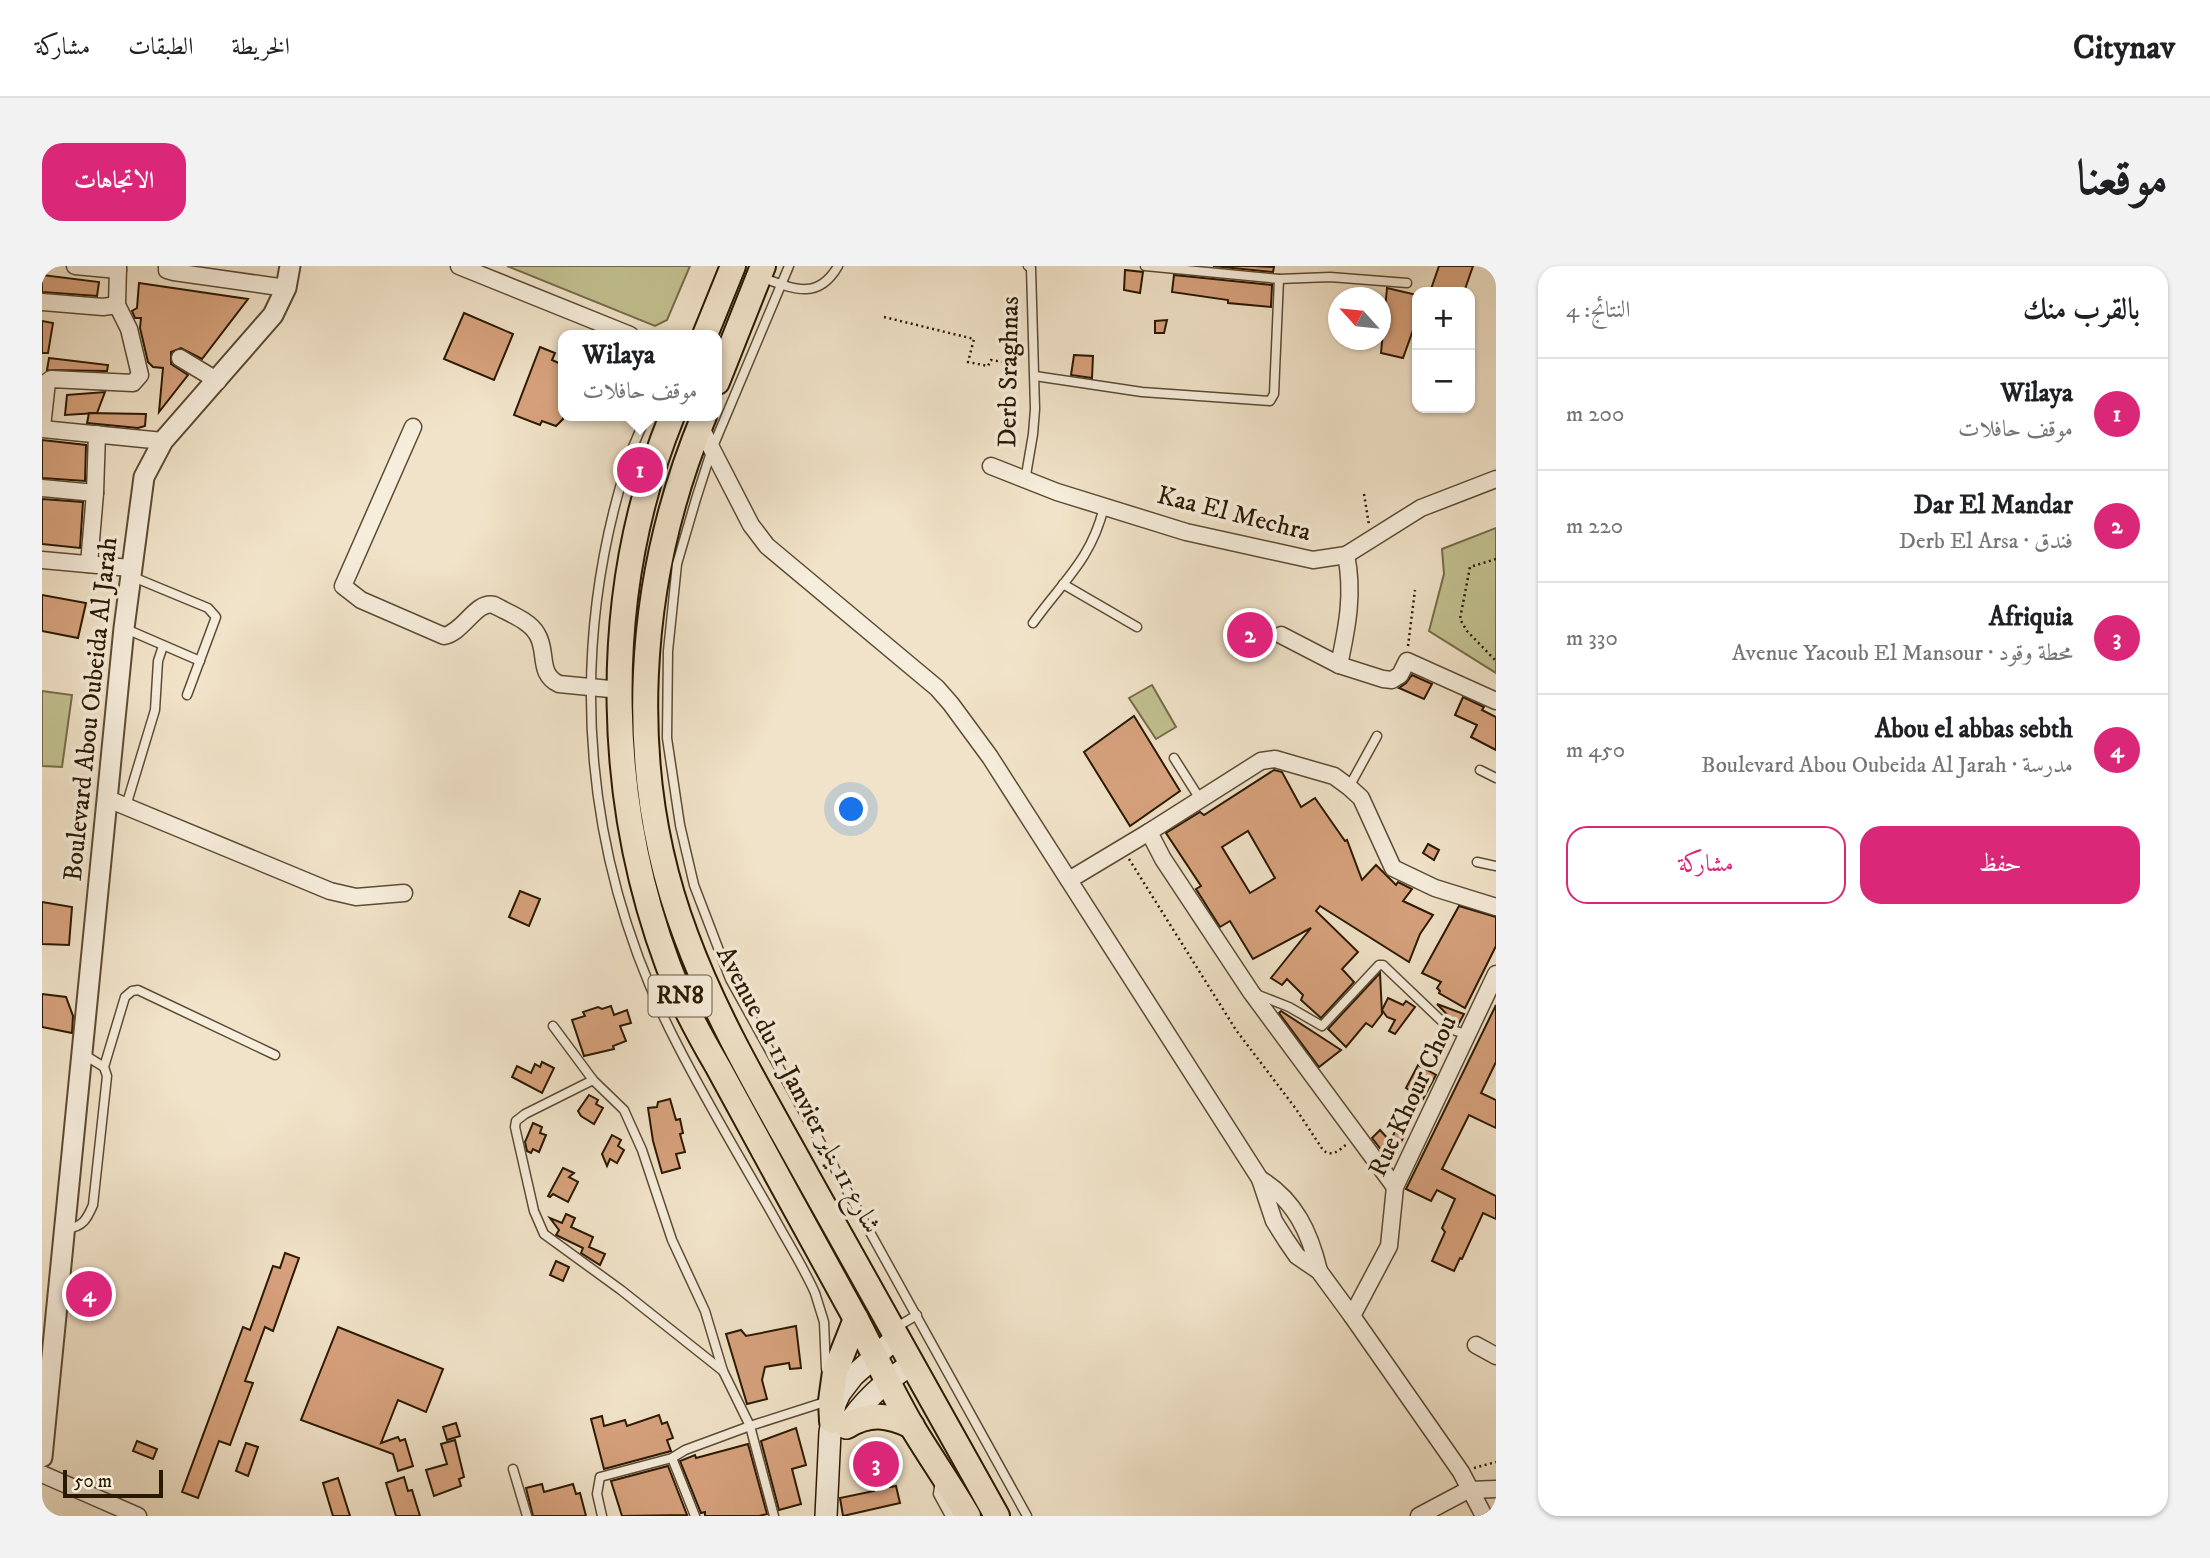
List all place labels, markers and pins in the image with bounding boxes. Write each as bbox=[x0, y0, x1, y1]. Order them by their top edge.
pin: 1 bbox=[617, 444, 663, 496]
pin: 2 bbox=[1227, 609, 1273, 661]
pin: 4 bbox=[66, 1268, 112, 1320]
pin: 3 bbox=[853, 1438, 899, 1490]

